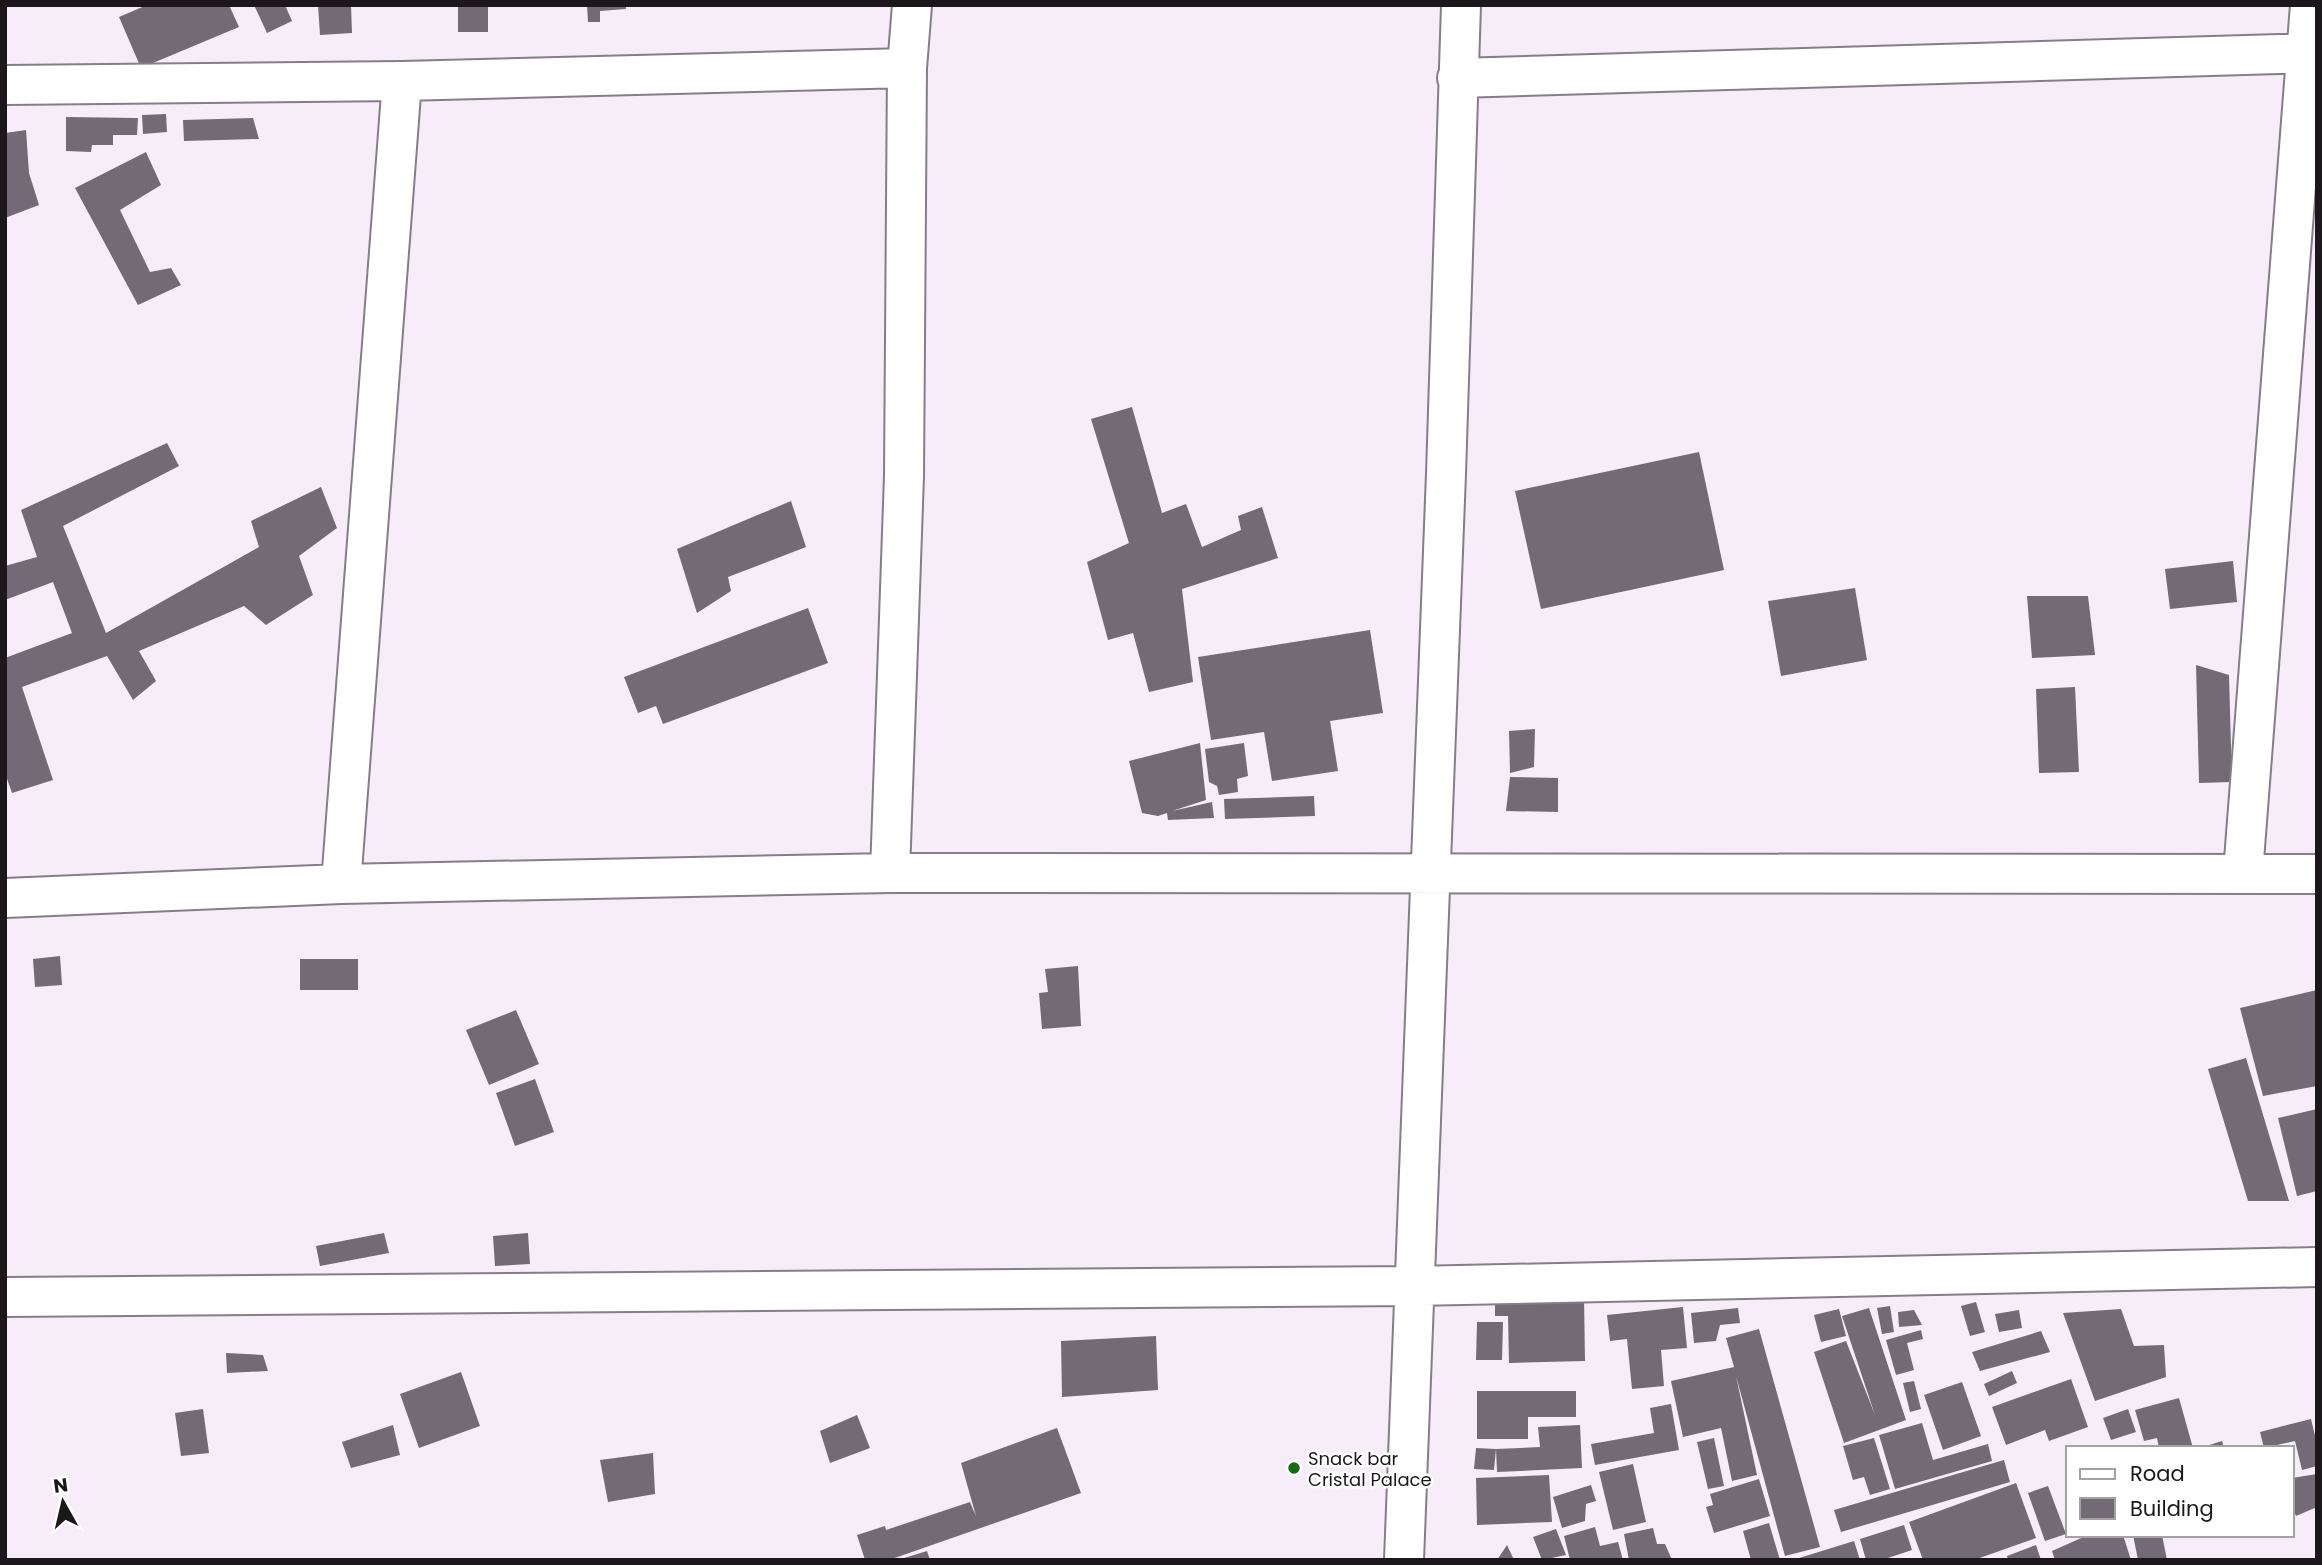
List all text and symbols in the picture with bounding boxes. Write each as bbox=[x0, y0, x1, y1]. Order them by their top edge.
place label: Snack bar Cristal Palace bbox=[1308, 1446, 1432, 1492]
legend bbox=[2066, 1446, 2294, 1537]
text: Road bbox=[2130, 1459, 2185, 1488]
marker: Snack bar Cristal Palace bbox=[1286, 1460, 1302, 1476]
north arrow bbox=[28, 1467, 98, 1537]
text: N bbox=[52, 1471, 70, 1500]
text: Building bbox=[2130, 1494, 2214, 1523]

